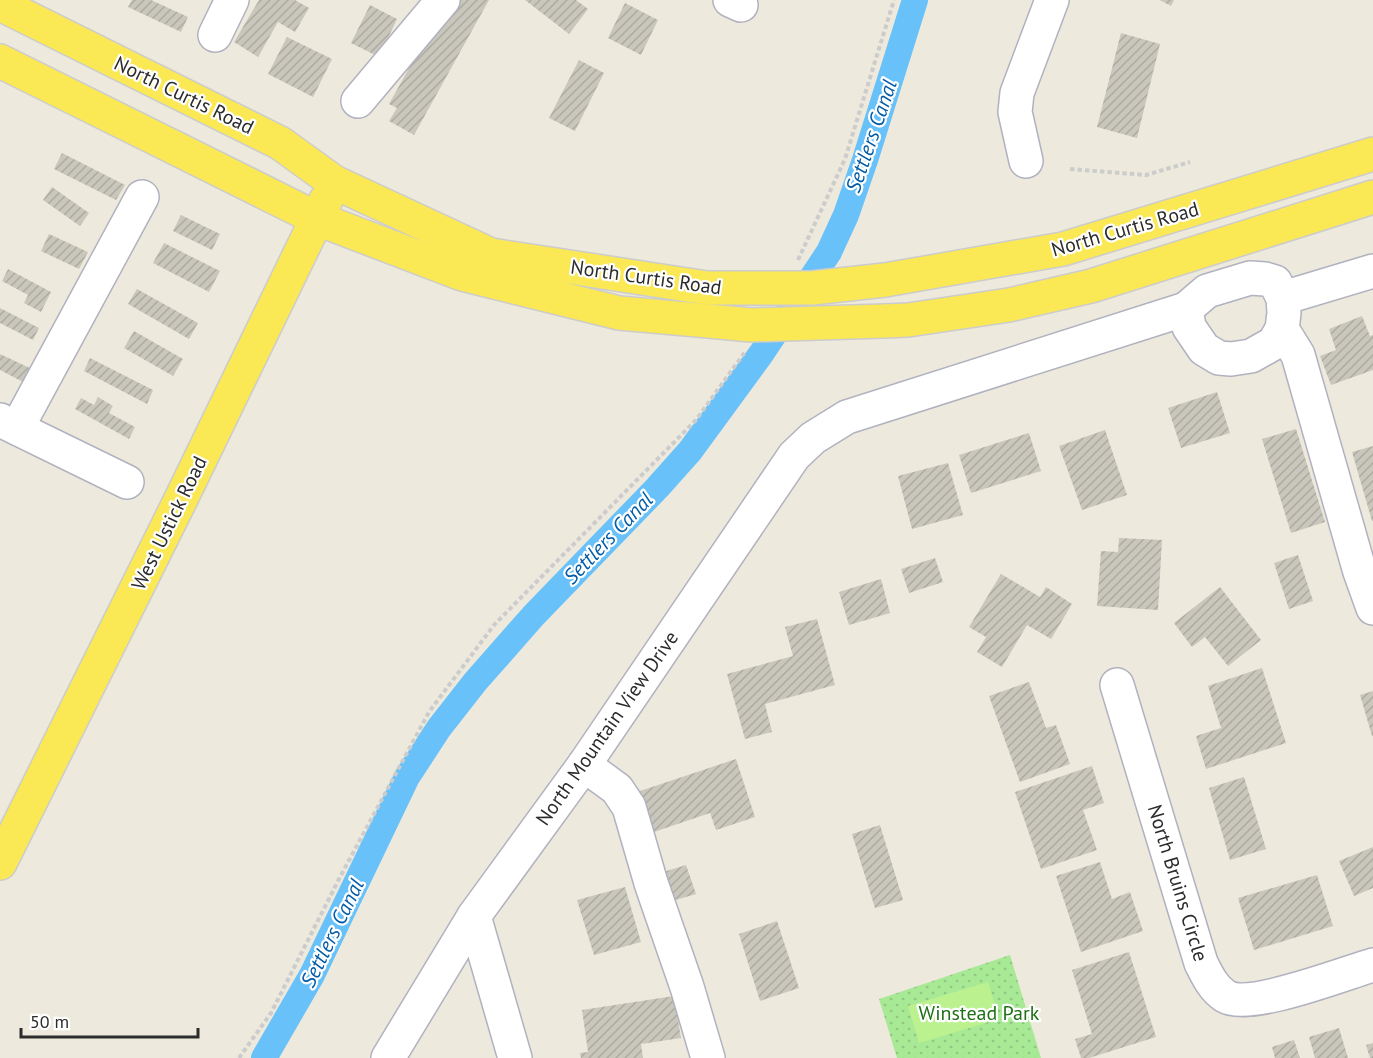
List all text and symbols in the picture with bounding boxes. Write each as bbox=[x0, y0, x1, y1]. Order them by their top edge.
street label: North Curtis Road bbox=[110, 50, 258, 140]
water label: Settlers Canal bbox=[839, 76, 903, 196]
street label: North Curtis Road bbox=[1048, 196, 1202, 262]
street label: North Curtis Road bbox=[569, 254, 723, 300]
street label: West Ustick Road bbox=[125, 452, 213, 594]
water label: Settlers Canal bbox=[558, 486, 659, 590]
street label: North Mountain View Drive bbox=[530, 626, 684, 830]
street label: North Bruins Circle bbox=[1142, 801, 1214, 965]
water label: Settlers Canal bbox=[294, 874, 370, 992]
park label: Winstead Park bbox=[919, 1000, 1040, 1026]
scale bar bbox=[21, 1001, 198, 1039]
text: 50 m bbox=[30, 1010, 69, 1033]

